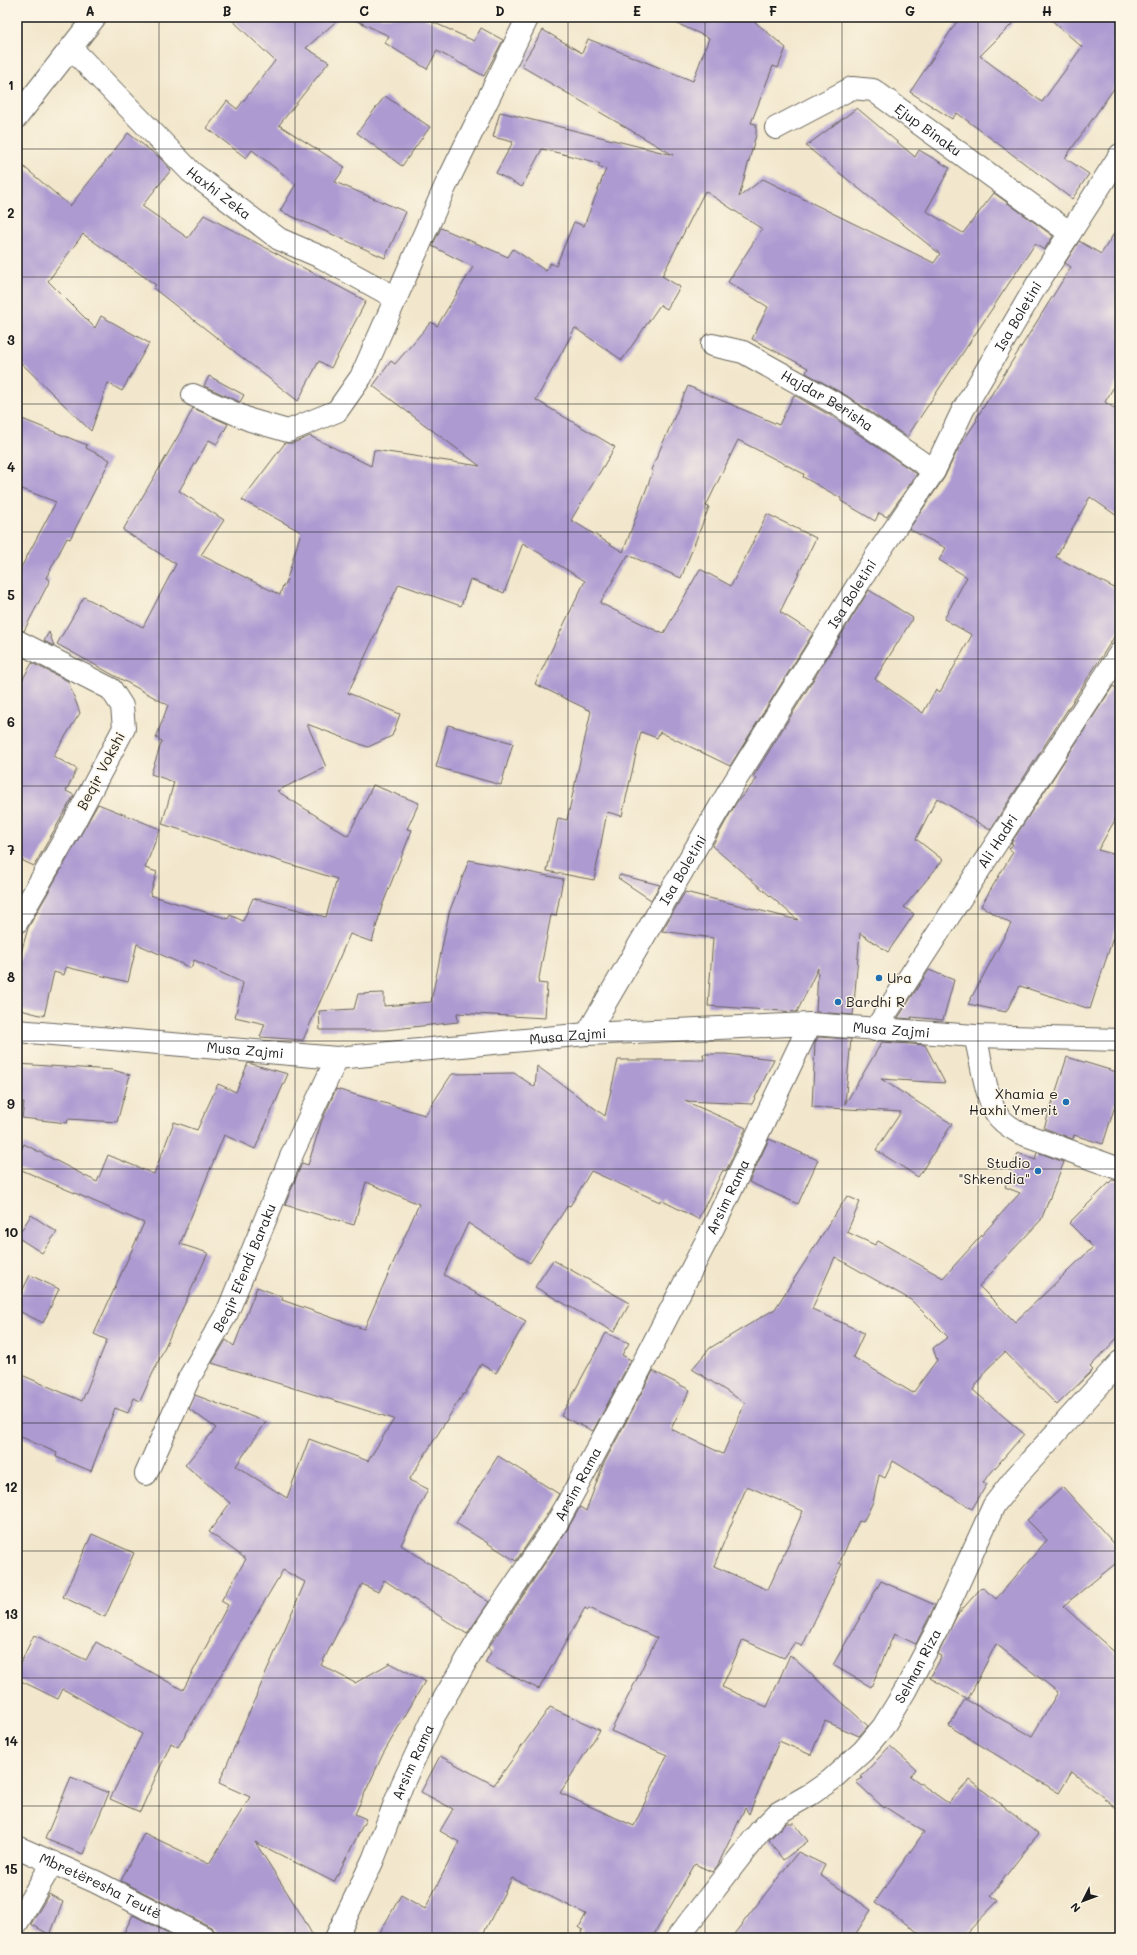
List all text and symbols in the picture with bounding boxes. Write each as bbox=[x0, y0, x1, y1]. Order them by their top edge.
text: A bbox=[85, 2, 95, 19]
text: B bbox=[223, 2, 232, 19]
text: C bbox=[359, 2, 369, 19]
text: D bbox=[495, 2, 505, 19]
text: E bbox=[633, 2, 641, 19]
text: F bbox=[769, 2, 777, 19]
text: G bbox=[905, 2, 915, 19]
text: H bbox=[1042, 2, 1052, 19]
text: 1 bbox=[8, 76, 14, 93]
street label: Ejup Binaku bbox=[891, 99, 966, 160]
street label: Haxhi Zeka bbox=[183, 162, 255, 224]
text: 2 bbox=[7, 204, 15, 221]
street label: Isa Boletini bbox=[990, 277, 1046, 354]
text: 3 bbox=[7, 331, 15, 348]
street label: Hajdar Berisha bbox=[778, 365, 877, 435]
text: 4 bbox=[7, 458, 15, 475]
street label: Isa Boletini bbox=[823, 555, 881, 632]
text: 5 bbox=[7, 586, 15, 603]
text: 6 bbox=[7, 713, 15, 730]
street label: Beqir Vokshi bbox=[72, 728, 129, 813]
street label: Ali Hadri bbox=[973, 810, 1022, 872]
street label: Isa Boletini bbox=[655, 831, 710, 908]
text: 7 bbox=[7, 841, 15, 858]
text: 8 bbox=[7, 968, 15, 985]
place label: Ura bbox=[887, 968, 912, 987]
marker: Ura bbox=[874, 973, 884, 983]
place label: Bardhi R bbox=[846, 992, 905, 1011]
marker: Bardhi R bbox=[833, 997, 843, 1007]
street label: Musa Zajmi bbox=[852, 1017, 931, 1042]
street label: Musa Zajmi bbox=[528, 1023, 607, 1048]
street label: Musa Zajmi bbox=[206, 1037, 285, 1062]
place label: Xhamia e Haxhi Ymerit bbox=[969, 1084, 1058, 1119]
text: 9 bbox=[7, 1095, 15, 1112]
marker: Xhamia e Haxhi Ymerit bbox=[1061, 1097, 1071, 1107]
place label: Studio "Shkendia" bbox=[959, 1153, 1030, 1188]
street label: Arsim Rama bbox=[701, 1156, 753, 1238]
marker: Studio "Shkendia" bbox=[1033, 1166, 1043, 1176]
street label: Beqir Efendi Baraku bbox=[208, 1200, 280, 1335]
text: 10 bbox=[4, 1223, 18, 1240]
text: 11 bbox=[5, 1350, 17, 1367]
street label: Arsim Rama bbox=[550, 1444, 605, 1524]
text: 12 bbox=[4, 1478, 18, 1495]
text: 13 bbox=[4, 1605, 18, 1622]
street label: Selman Riza bbox=[890, 1625, 945, 1707]
street label: Arsim Rama bbox=[387, 1721, 438, 1803]
text: 14 bbox=[4, 1732, 18, 1749]
street label: Mbretëresha Teutë bbox=[37, 1848, 165, 1923]
text: 15 bbox=[4, 1860, 18, 1877]
north arrow bbox=[1063, 1881, 1103, 1921]
text: N bbox=[1067, 1900, 1084, 1916]

